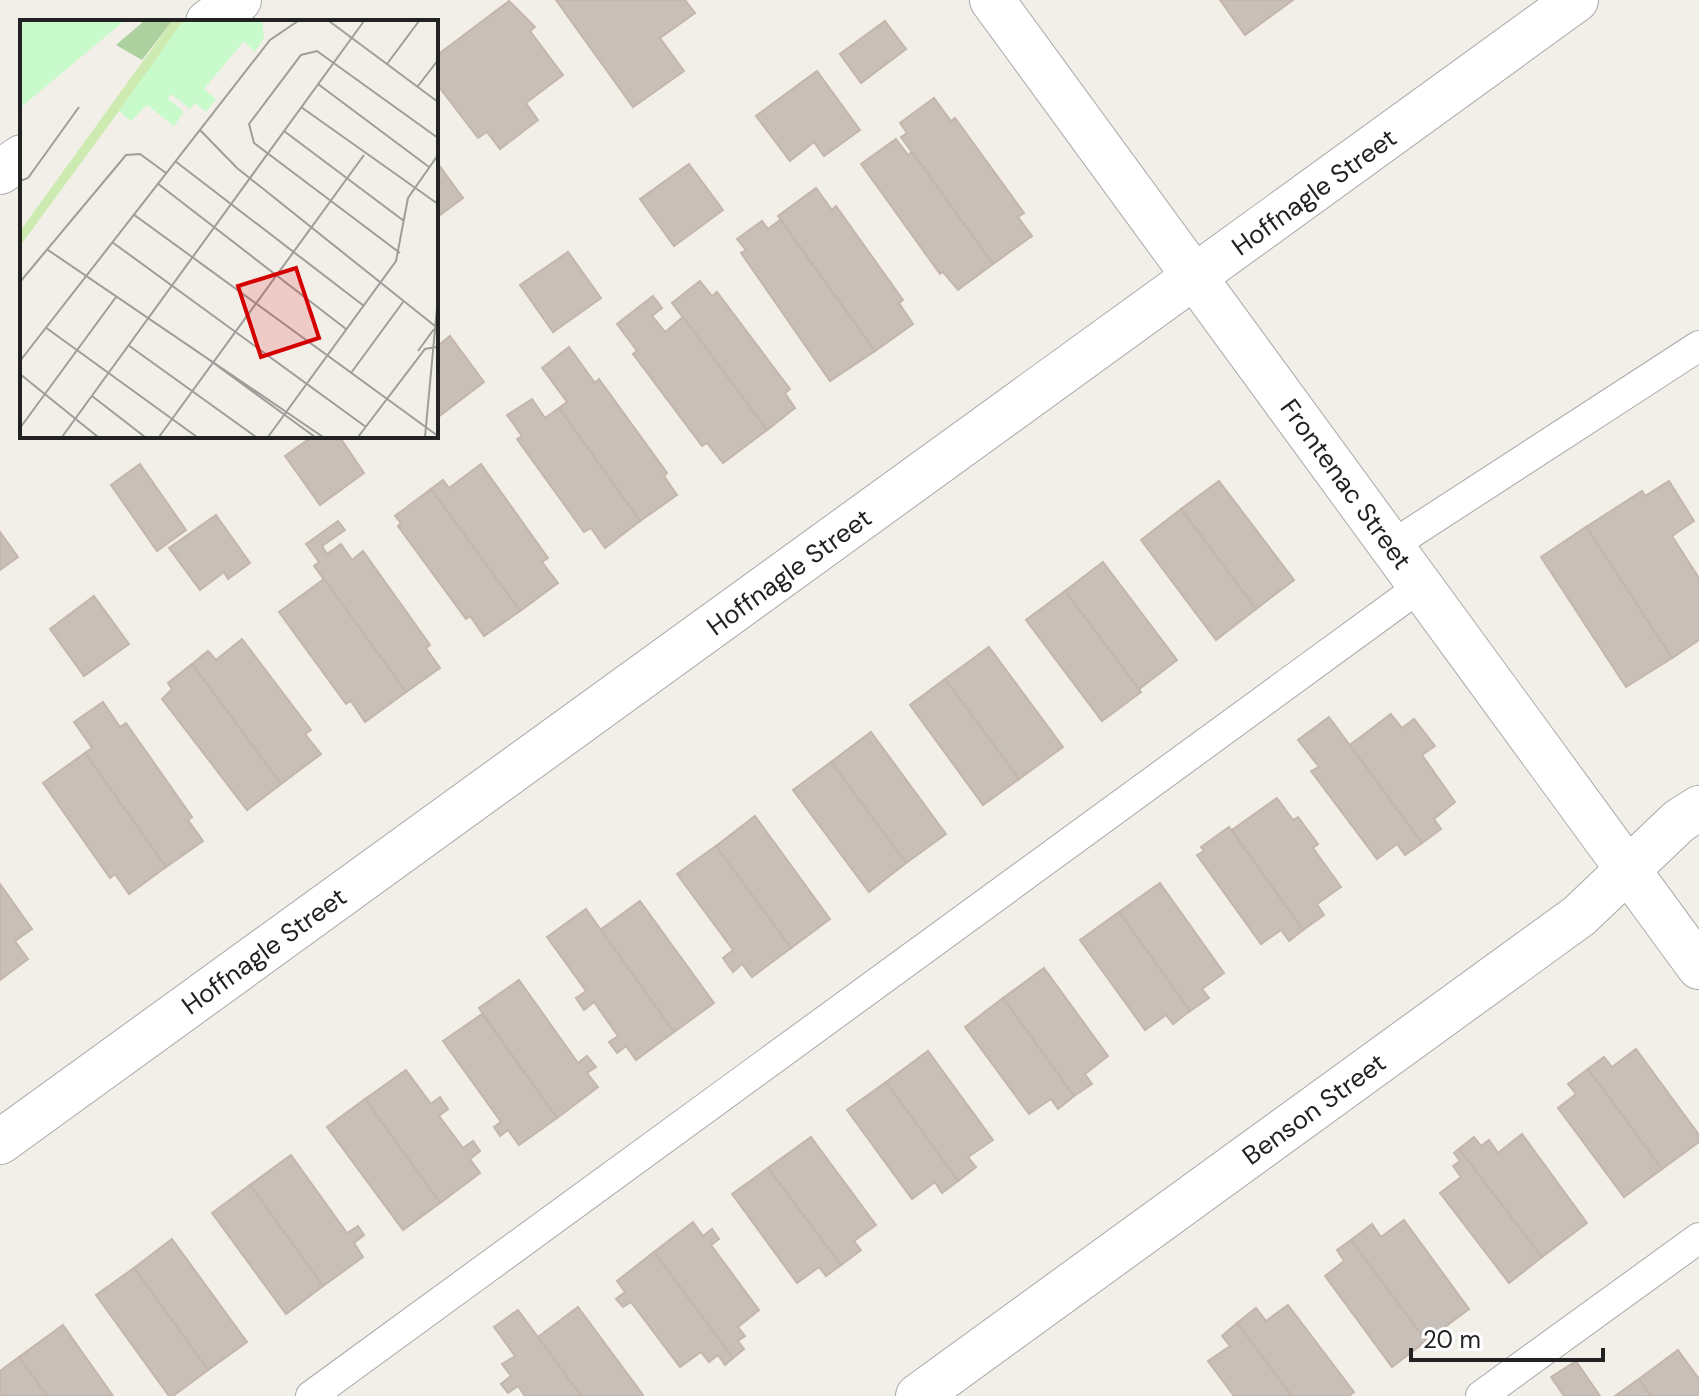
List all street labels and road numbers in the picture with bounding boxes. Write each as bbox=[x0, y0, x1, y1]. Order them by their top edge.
street label: Hoffnagle Street bbox=[1225, 121, 1403, 263]
street label: Frontenac Street bbox=[1273, 392, 1419, 576]
street label: Hoffnagle Street bbox=[700, 501, 878, 643]
street label: Hoffnagle Street bbox=[175, 880, 353, 1022]
street label: Benson Street bbox=[1235, 1045, 1393, 1173]

